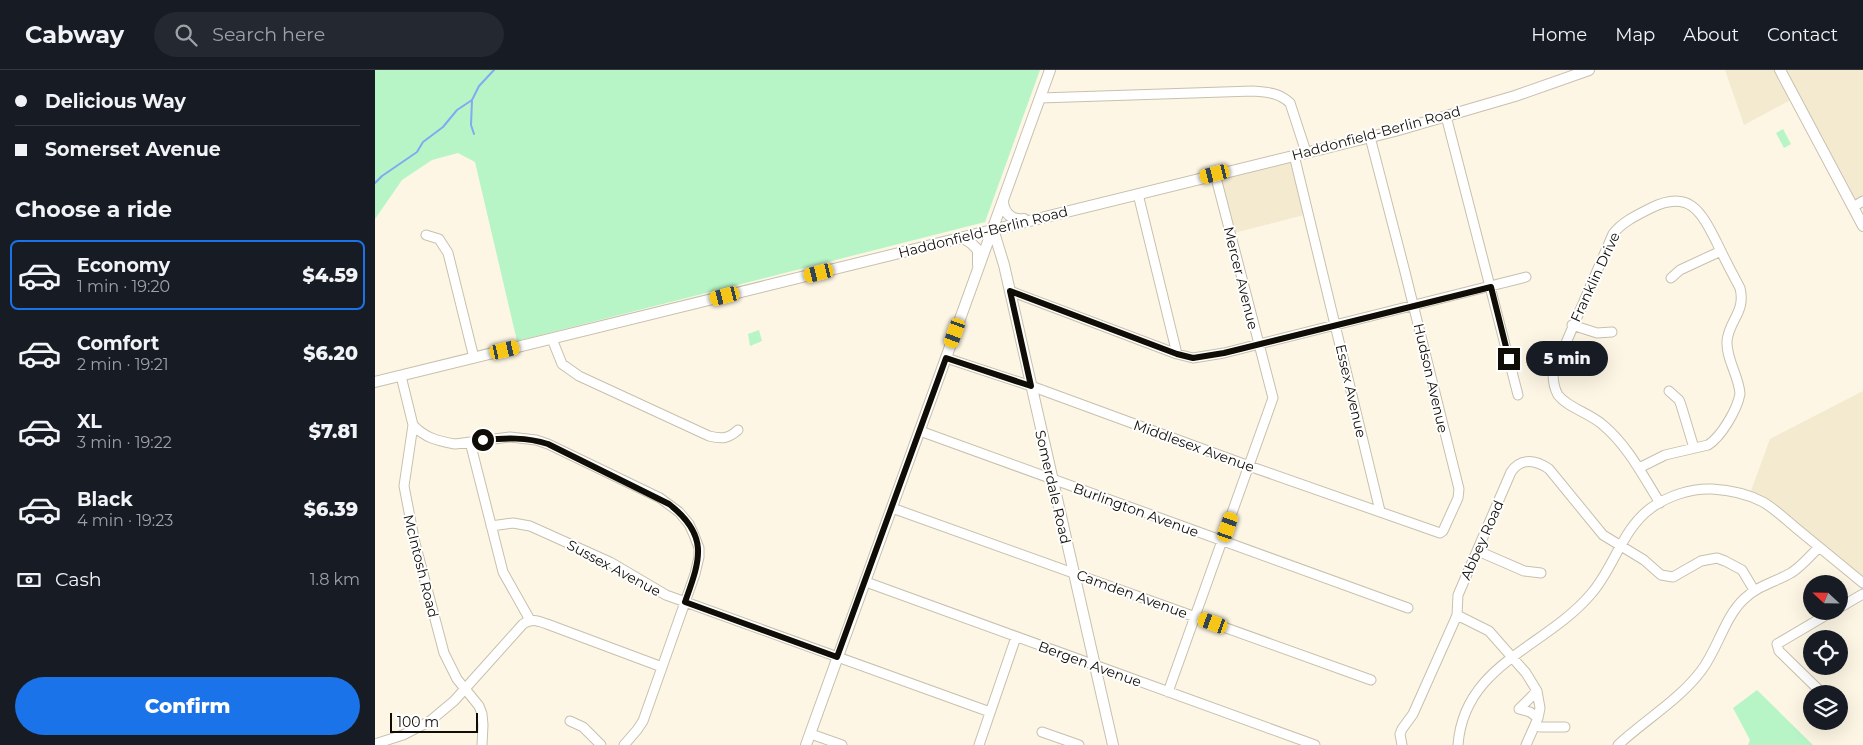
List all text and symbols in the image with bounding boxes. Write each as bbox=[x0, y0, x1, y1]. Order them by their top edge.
search box bbox=[154, 12, 504, 57]
text: Cabway bbox=[25, 20, 124, 49]
icon: search bbox=[172, 21, 200, 49]
text: Search here bbox=[212, 23, 325, 46]
text: Home bbox=[1531, 24, 1587, 46]
text: Map bbox=[1615, 24, 1655, 46]
text: About bbox=[1683, 24, 1739, 46]
text: Contact bbox=[1767, 24, 1838, 46]
text: Delicious Way bbox=[45, 90, 186, 113]
street label: Haddonfield-Berlin Road bbox=[1290, 102, 1462, 164]
text: Somerset Avenue bbox=[45, 138, 221, 161]
car bbox=[1198, 163, 1231, 185]
text: Choose a ride bbox=[15, 196, 172, 223]
street label: Haddonfield-Berlin Road bbox=[896, 202, 1070, 262]
street label: Mercer Avenue bbox=[1219, 225, 1263, 331]
street label: Franklin Drive bbox=[1566, 229, 1624, 325]
icon: car bbox=[17, 253, 62, 298]
text: Economy bbox=[77, 254, 170, 277]
car bbox=[802, 262, 835, 284]
text: $4.59 bbox=[303, 264, 358, 287]
text: 1 min · 19:20 bbox=[77, 277, 170, 296]
car bbox=[708, 285, 741, 307]
car bbox=[942, 316, 967, 350]
street label: Hudson Avenue bbox=[1410, 321, 1452, 435]
icon: car bbox=[17, 331, 62, 376]
text: Comfort bbox=[77, 332, 159, 355]
car bbox=[488, 339, 521, 361]
text: $6.20 bbox=[303, 342, 358, 365]
callout: 5 min bbox=[1527, 342, 1609, 376]
street label: Essex Avenue bbox=[1332, 343, 1370, 439]
route end bbox=[1498, 348, 1520, 370]
text: 5 min bbox=[1543, 349, 1591, 368]
text: 2 min · 19:21 bbox=[77, 355, 169, 374]
icon: car bbox=[17, 409, 62, 454]
text: XL bbox=[77, 410, 102, 433]
street label: Middlesex Avenue bbox=[1131, 416, 1257, 476]
text: $7.81 bbox=[309, 420, 358, 443]
street label: Somerdale Road bbox=[1031, 428, 1075, 546]
route start bbox=[472, 429, 494, 451]
text: 3 min · 19:22 bbox=[77, 433, 172, 452]
street label: Burlington Avenue bbox=[1071, 479, 1201, 541]
icon: car bbox=[17, 487, 62, 532]
text: Black bbox=[77, 488, 133, 511]
street label: Abbey Road bbox=[1456, 497, 1508, 583]
text: $6.39 bbox=[304, 498, 358, 521]
car bbox=[1216, 510, 1239, 544]
text: 4 min · 19:23 bbox=[77, 511, 173, 530]
street label: McIntosh Road bbox=[399, 513, 443, 619]
street label: Sussex Avenue bbox=[564, 536, 664, 600]
icon: cash bbox=[15, 566, 43, 594]
street label: Camden Avenue bbox=[1074, 566, 1190, 622]
text: Cash bbox=[55, 568, 102, 591]
text: 1.8 km bbox=[310, 570, 360, 589]
north arrow bbox=[1803, 575, 1847, 620]
map controls bbox=[1803, 575, 1848, 730]
car bbox=[1196, 611, 1229, 635]
button: locate bbox=[1803, 630, 1848, 675]
street label: Bergen Avenue bbox=[1036, 637, 1144, 691]
button: Confirm bbox=[15, 677, 360, 735]
button: layers bbox=[1803, 685, 1848, 730]
scale bar bbox=[390, 710, 477, 733]
text: 100 m bbox=[397, 713, 439, 731]

